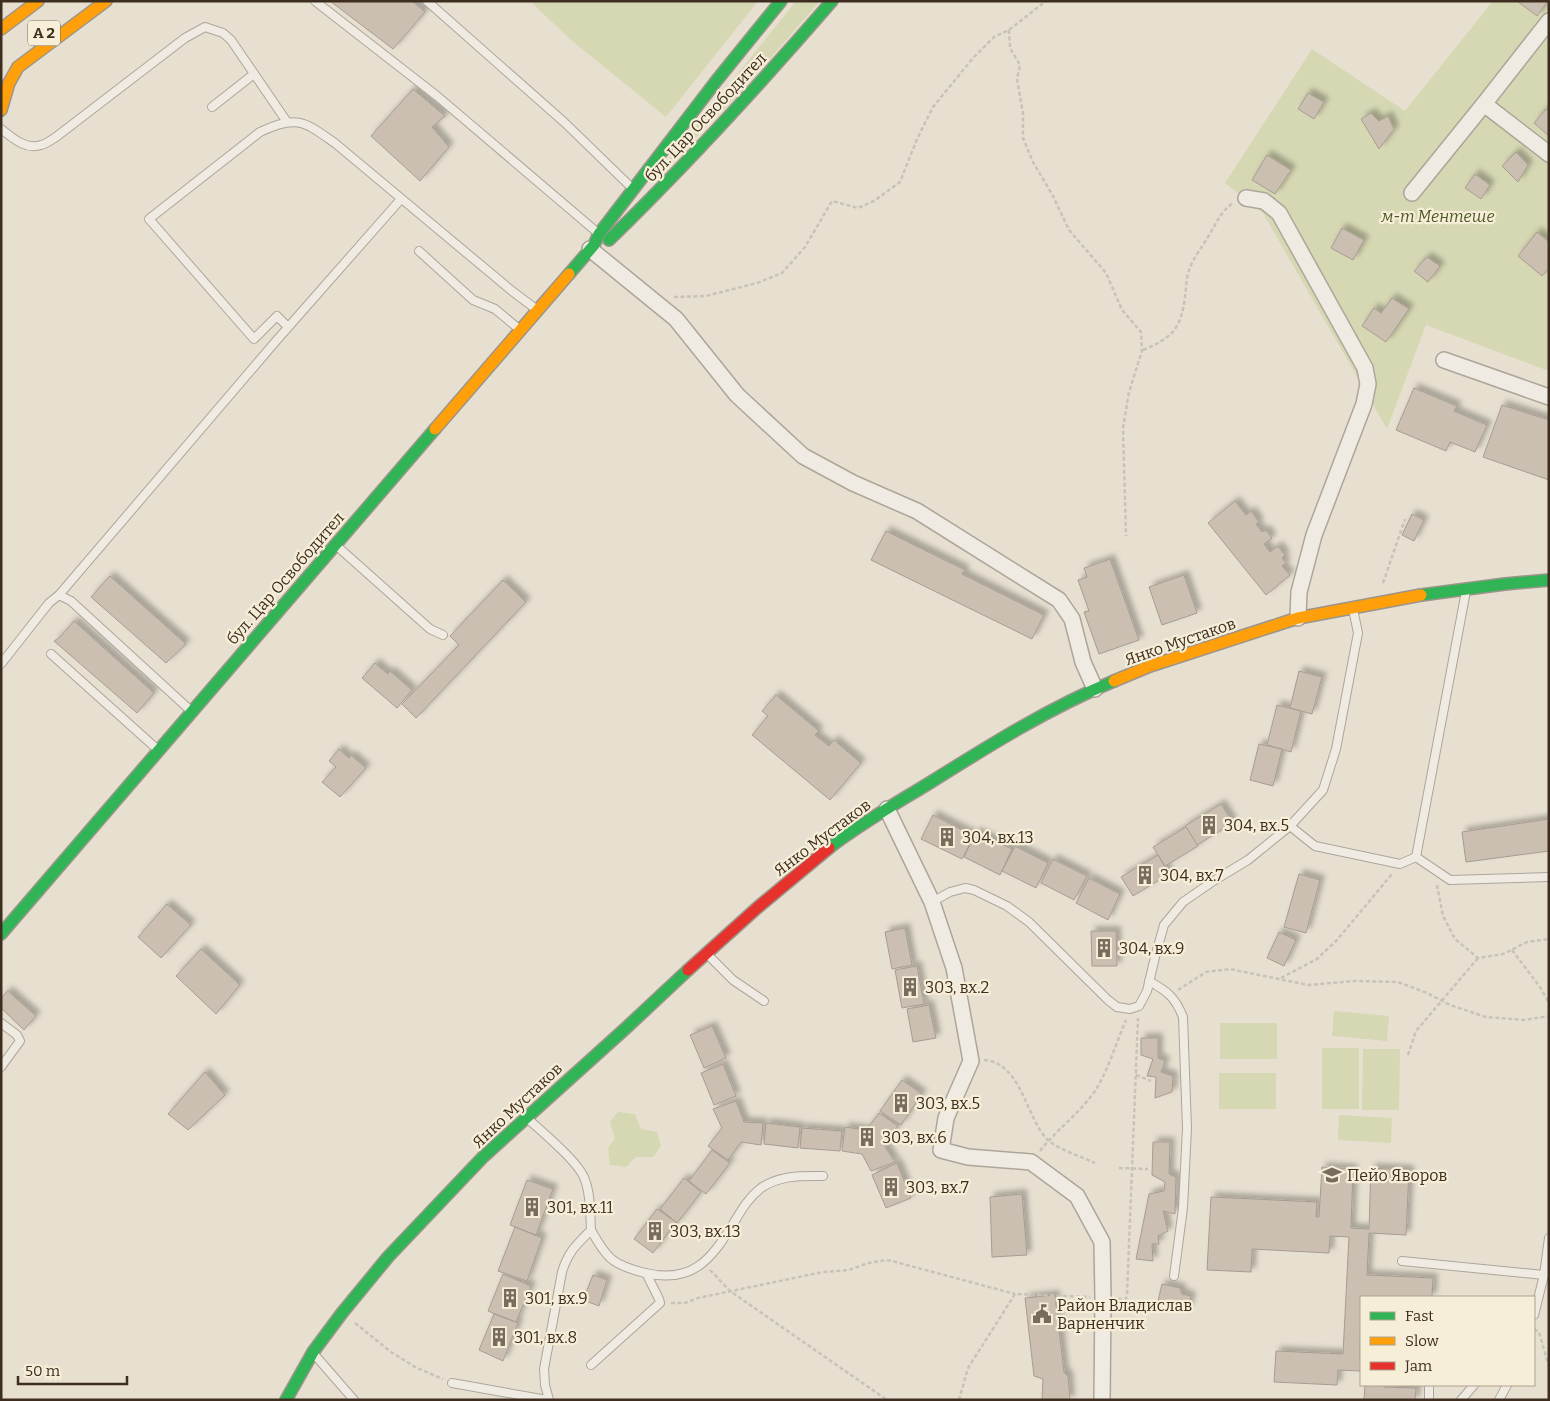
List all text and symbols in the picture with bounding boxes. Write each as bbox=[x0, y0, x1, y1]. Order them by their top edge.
road number: A 2 bbox=[28, 20, 60, 46]
street label: бул. Цар Освободител bbox=[641, 49, 770, 186]
park label: м-т Ментeше bbox=[1380, 207, 1495, 226]
street label: бул. Цар Освободител bbox=[223, 508, 348, 648]
street label: Янко Мустаков bbox=[1122, 614, 1238, 669]
street label: Янко Мустаков bbox=[770, 795, 874, 880]
building icon: 304, вх.5 bbox=[1198, 814, 1220, 836]
place label: 304, вх.5 bbox=[1224, 816, 1289, 835]
building icon: 304, вх.13 bbox=[936, 826, 958, 848]
place label: 304, вх.13 bbox=[962, 828, 1034, 847]
building icon: 304, вх.7 bbox=[1134, 864, 1156, 886]
place label: 304, вх.7 bbox=[1160, 866, 1224, 885]
building icon: 304, вх.9 bbox=[1093, 937, 1115, 959]
place label: 304, вх.9 bbox=[1119, 939, 1184, 958]
building icon: 303, вх.2 bbox=[899, 976, 921, 998]
place label: 303, вх.2 bbox=[925, 978, 989, 997]
street label: Янко Мустаков bbox=[469, 1059, 566, 1152]
building icon: 303, вх.5 bbox=[890, 1092, 912, 1114]
place label: 303, вх.5 bbox=[916, 1094, 980, 1113]
building icon: 303, вх.6 bbox=[856, 1126, 878, 1148]
place label: 303, вх.6 bbox=[882, 1128, 947, 1147]
school or university icon: Пейо Яворов bbox=[1321, 1164, 1343, 1186]
place label: Пейо Яворов bbox=[1347, 1166, 1447, 1185]
building icon: 303, вх.7 bbox=[880, 1176, 902, 1198]
place label: 303, вх.7 bbox=[906, 1178, 969, 1197]
building icon: 301, вх.11 bbox=[521, 1196, 543, 1218]
place label: 301, вх.11 bbox=[547, 1198, 614, 1217]
building icon: 303, вх.13 bbox=[644, 1220, 666, 1242]
place label: 303, вх.13 bbox=[670, 1222, 741, 1241]
building icon: 301, вх.9 bbox=[499, 1287, 521, 1309]
place label: 301, вх.9 bbox=[525, 1289, 588, 1308]
place label: Район Владислав Варненчик bbox=[1057, 1296, 1192, 1333]
legend bbox=[1360, 1296, 1535, 1386]
public building icon: Район Владислав Варненчик bbox=[1031, 1303, 1053, 1325]
text: Fast bbox=[1405, 1307, 1434, 1325]
building icon: 301, вх.8 bbox=[488, 1326, 510, 1348]
place label: 301, вх.8 bbox=[514, 1328, 577, 1347]
text: Slow bbox=[1405, 1332, 1440, 1350]
scale bar bbox=[18, 1354, 126, 1386]
text: Jam bbox=[1404, 1357, 1433, 1375]
text: 50 m bbox=[25, 1362, 61, 1380]

